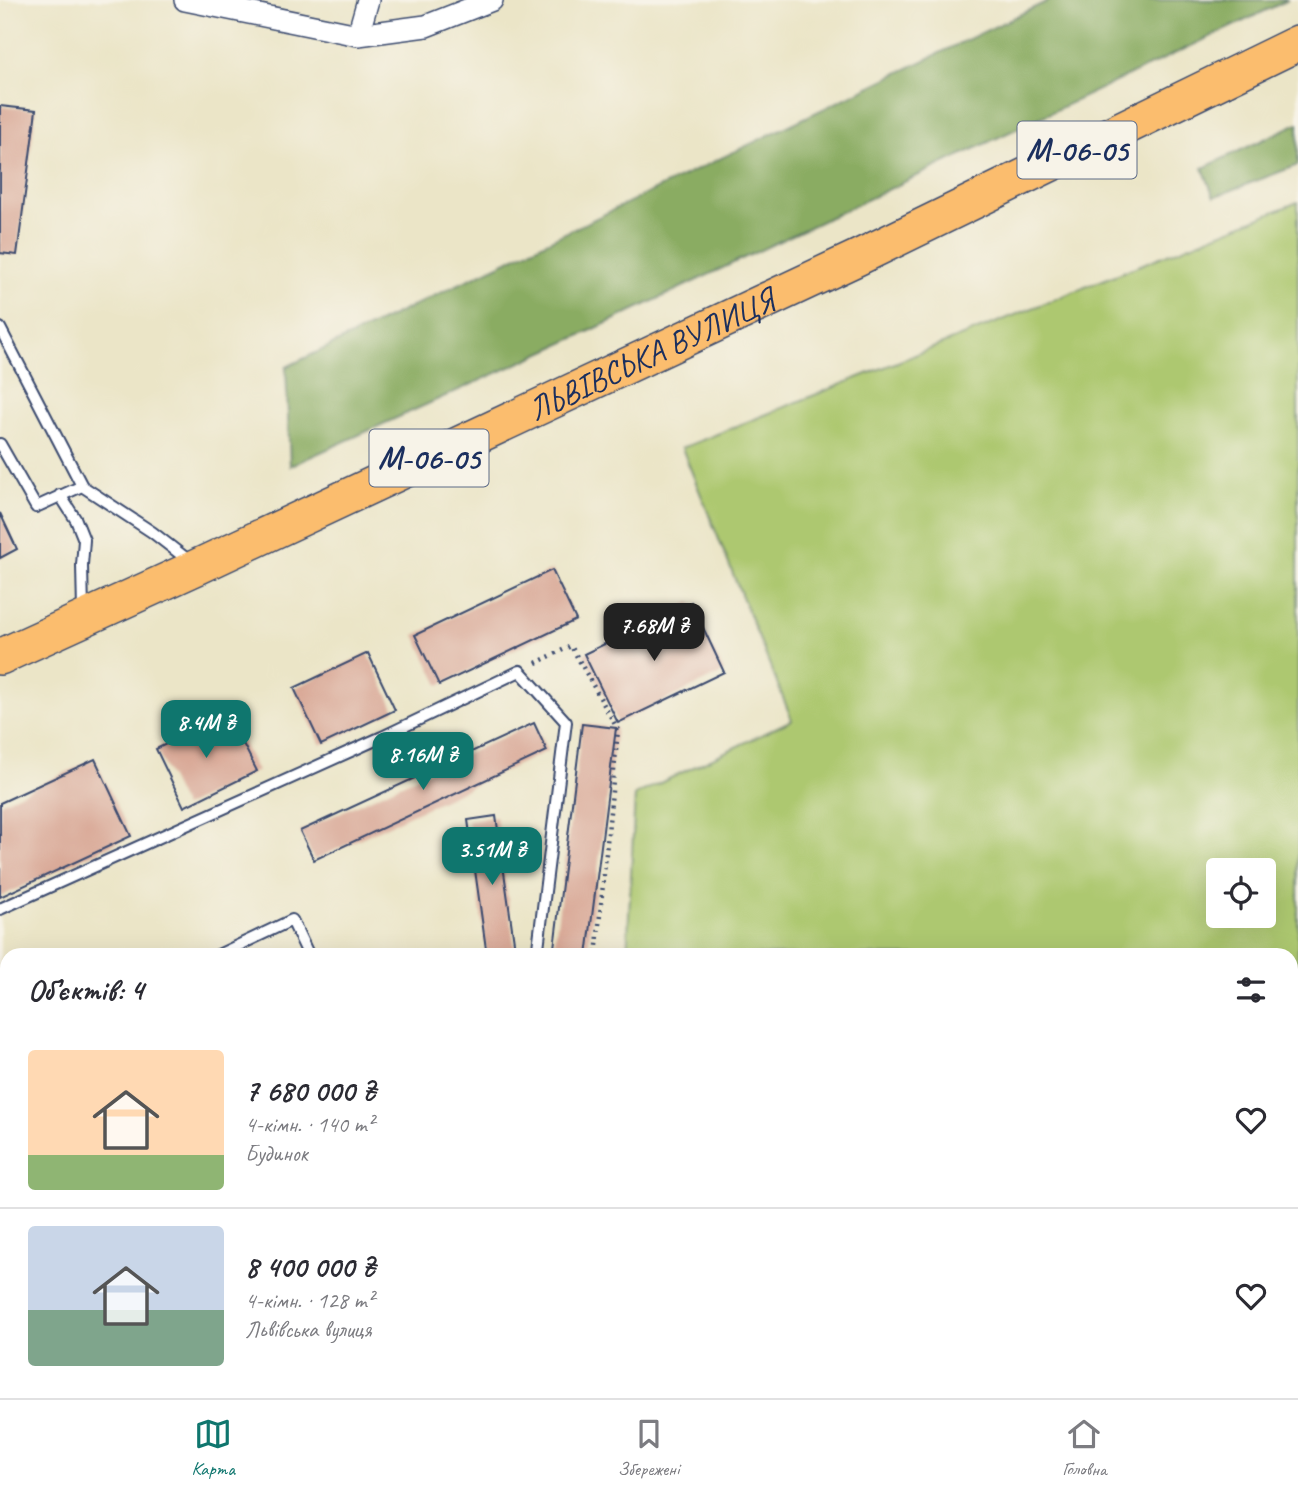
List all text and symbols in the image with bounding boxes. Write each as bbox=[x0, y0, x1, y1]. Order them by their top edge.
road number: М-06-05 bbox=[1018, 121, 1136, 178]
street label: ЛЬВІВСЬКА ВУЛИЦЯ bbox=[521, 277, 785, 430]
road number: М-06-05 bbox=[370, 430, 488, 486]
pin: 7.68M ₴ bbox=[589, 604, 719, 663]
text: 7.68M ₴ bbox=[620, 611, 688, 640]
pin: 8.4M ₴ bbox=[149, 700, 263, 760]
text: 8.4M ₴ bbox=[177, 708, 235, 737]
pin: 8.16M ₴ bbox=[358, 732, 488, 792]
text: 8.16M ₴ bbox=[389, 740, 457, 769]
pin: 3.51M ₴ bbox=[427, 828, 557, 887]
text: 3.51M ₴ bbox=[458, 835, 526, 864]
map controls bbox=[1206, 858, 1276, 928]
button: locate bbox=[1206, 858, 1276, 928]
text: Об’єктів: 4 bbox=[28, 971, 144, 1009]
icon: filters bbox=[1232, 971, 1270, 1009]
text: 7 680 000 ₴ bbox=[245, 1072, 376, 1110]
icon: home bbox=[84, 1078, 168, 1162]
icon: heart bbox=[1232, 1101, 1270, 1139]
text: 4-кімн. · 140 m² bbox=[245, 1110, 374, 1139]
text: Будинок bbox=[245, 1139, 308, 1168]
text: 8 400 000 ₴ bbox=[245, 1248, 375, 1286]
icon: home bbox=[84, 1254, 168, 1338]
icon: heart bbox=[1232, 1277, 1270, 1315]
text: 4-кімн. · 128 m² bbox=[245, 1286, 374, 1315]
text: Львівська вулиця bbox=[245, 1315, 371, 1344]
tab: Карта bbox=[191, 1415, 235, 1481]
tab: Збережені bbox=[618, 1415, 680, 1481]
tab: Головна bbox=[1062, 1415, 1107, 1481]

